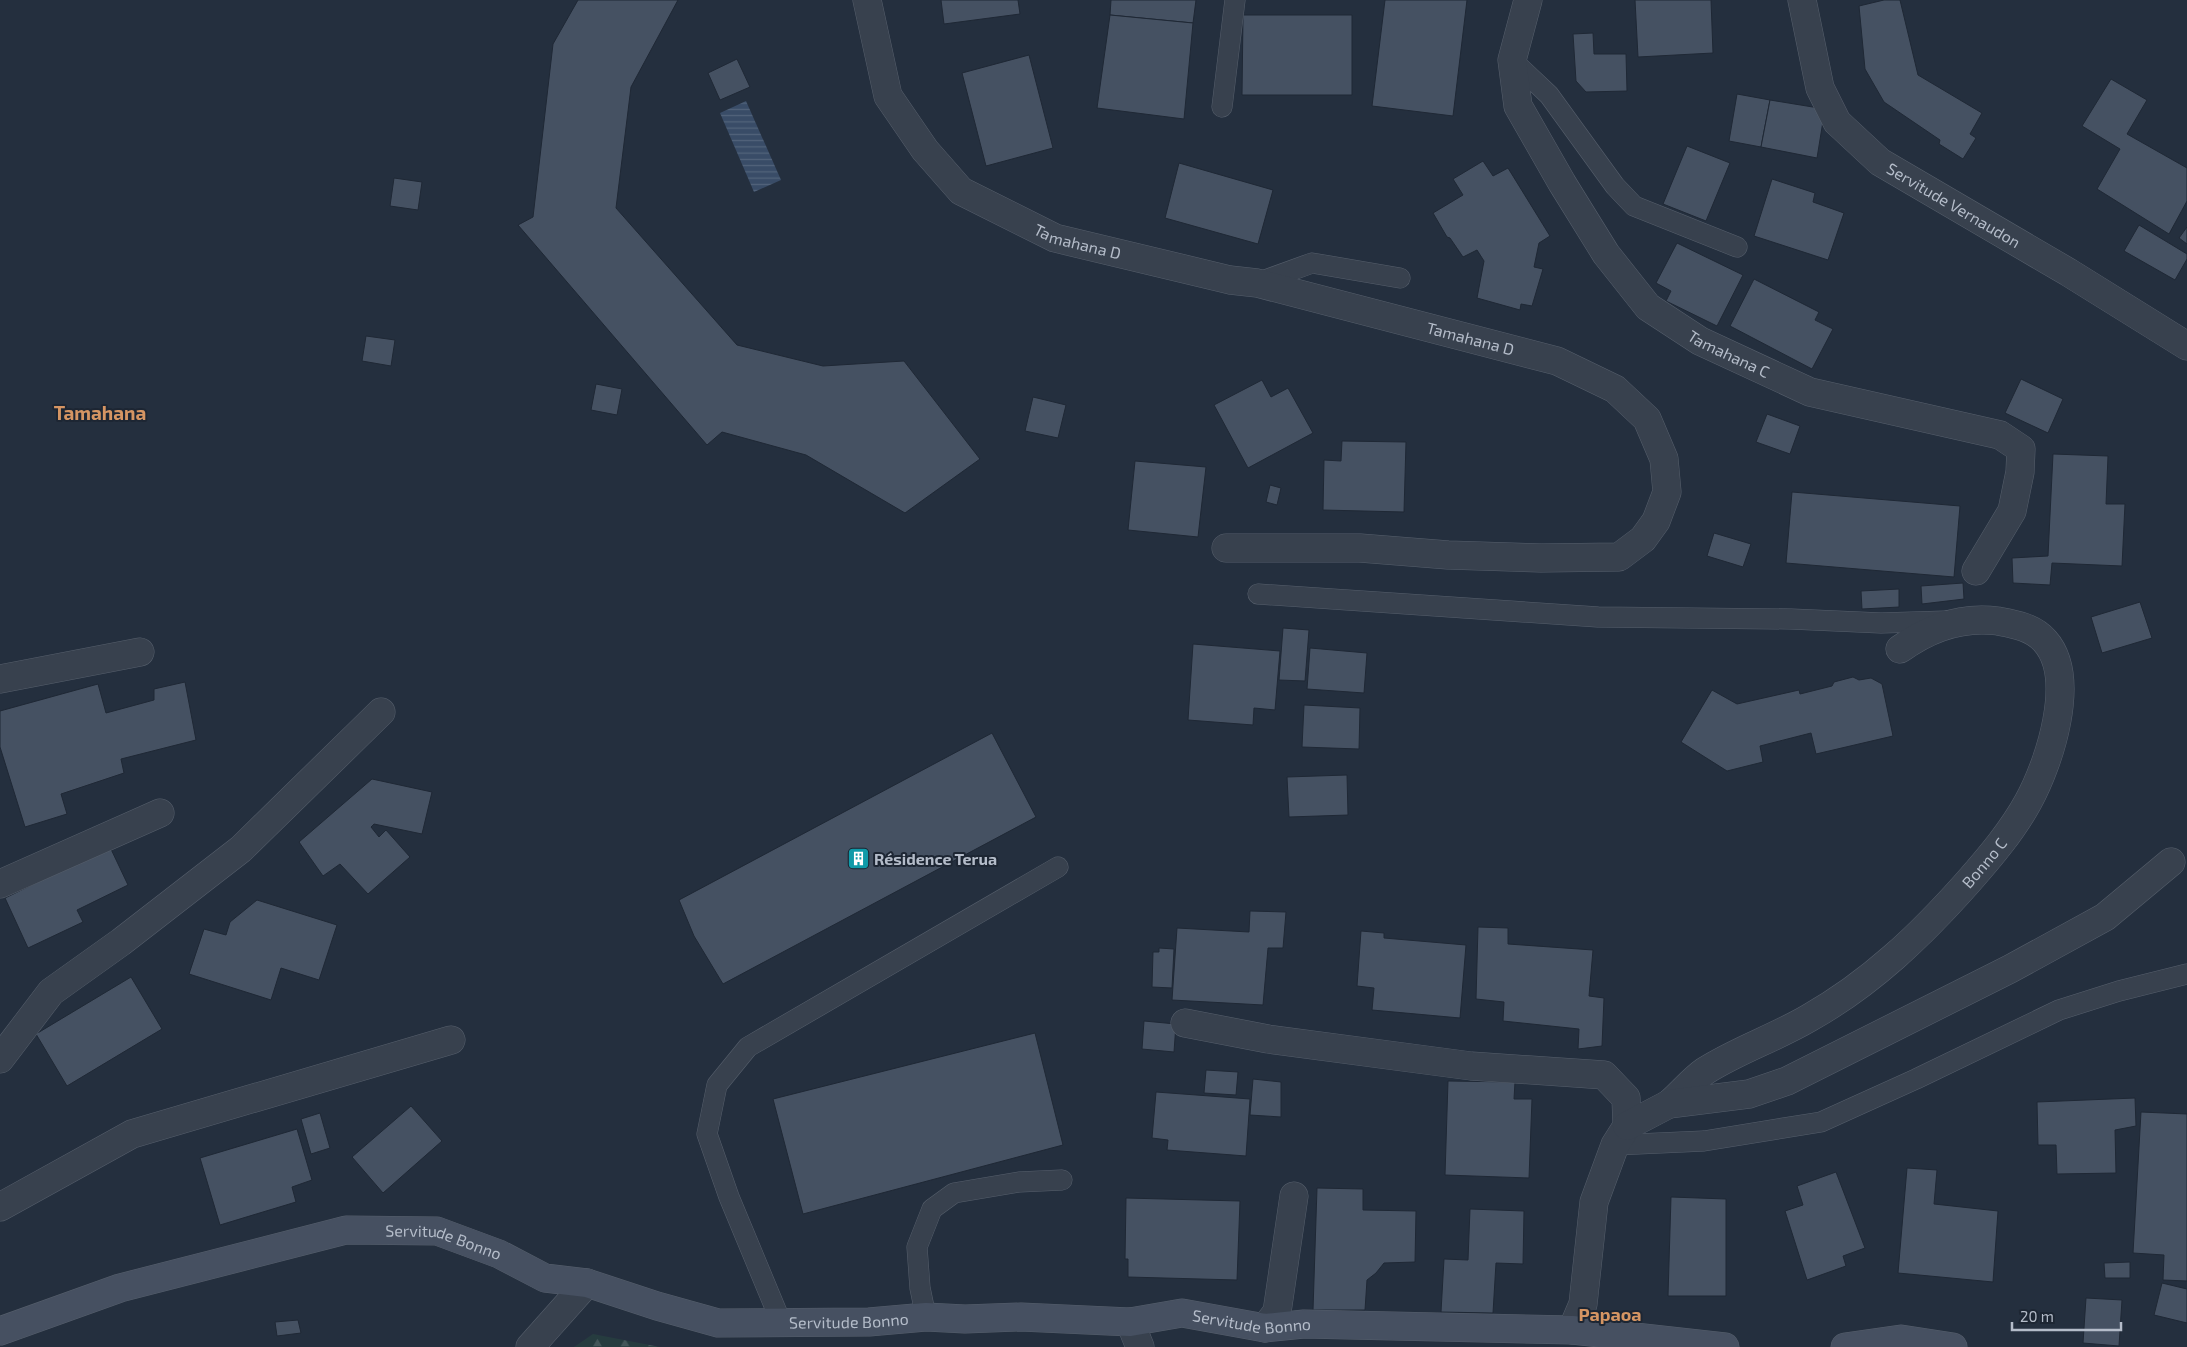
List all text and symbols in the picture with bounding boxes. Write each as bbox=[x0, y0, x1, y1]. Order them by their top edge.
street label: Servitude Vernaudon bbox=[1884, 158, 2024, 251]
street label: Tamahana D bbox=[1031, 219, 1123, 263]
street label: Tamahana D bbox=[1425, 318, 1516, 358]
street label: Tamahana C bbox=[1685, 326, 1773, 381]
district label: Tamahana bbox=[54, 401, 146, 424]
street label: Bonno C bbox=[1957, 834, 2010, 891]
building icon: Résidence Terua bbox=[846, 847, 870, 871]
place label: Résidence Terua bbox=[874, 849, 997, 868]
street label: Servitude Bonno bbox=[385, 1220, 504, 1263]
scale bar bbox=[2012, 1300, 2121, 1332]
district label: Papaoa bbox=[1578, 1303, 1642, 1325]
street label: Servitude Bonno bbox=[1191, 1305, 1311, 1337]
text: 20 m bbox=[2020, 1307, 2054, 1325]
street label: Servitude Bonno bbox=[789, 1309, 909, 1332]

